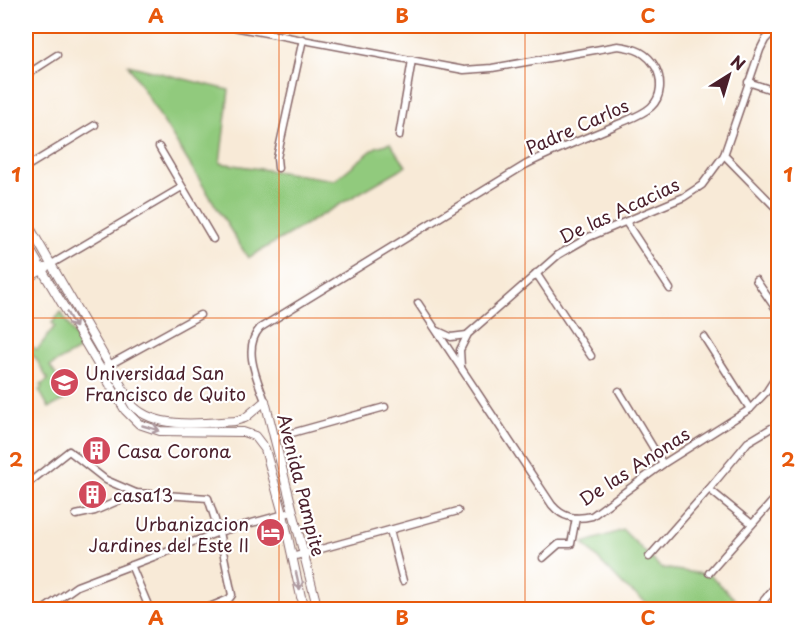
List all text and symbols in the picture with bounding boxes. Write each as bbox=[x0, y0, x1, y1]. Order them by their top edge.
text: A bbox=[148, 0, 164, 30]
text: B bbox=[395, 0, 409, 30]
text: C bbox=[640, 0, 656, 30]
north arrow bbox=[699, 45, 759, 105]
text: N bbox=[726, 49, 751, 76]
street label: Padre Carlos bbox=[521, 91, 633, 161]
text: 1 bbox=[11, 159, 21, 189]
text: 1 bbox=[783, 159, 793, 189]
street label: De las Acacias bbox=[554, 170, 684, 250]
one-way arrow bbox=[65, 311, 77, 328]
place label: Universidad San Francisco de Quito bbox=[85, 359, 246, 407]
school or university icon: Universidad San Francisco de Quito bbox=[48, 366, 80, 398]
street label: Avenida Pampite bbox=[271, 411, 333, 559]
street label: De las Anonas bbox=[573, 420, 695, 512]
one-way arrow bbox=[141, 423, 160, 434]
building icon: Casa Corona bbox=[80, 434, 112, 466]
place label: Casa Corona bbox=[117, 437, 231, 464]
text: 2 bbox=[9, 444, 23, 474]
text: 2 bbox=[781, 444, 795, 474]
building icon: casa13 bbox=[76, 478, 108, 510]
place label: casa13 bbox=[113, 481, 173, 508]
place label: Urbanizacion Jardines del Este II bbox=[89, 510, 249, 558]
hotel icon: Urbanizacion Jardines del Este II bbox=[254, 517, 286, 549]
one-way arrow bbox=[292, 571, 304, 590]
text: A bbox=[148, 602, 164, 632]
text: B bbox=[395, 602, 409, 632]
text: C bbox=[640, 602, 656, 632]

